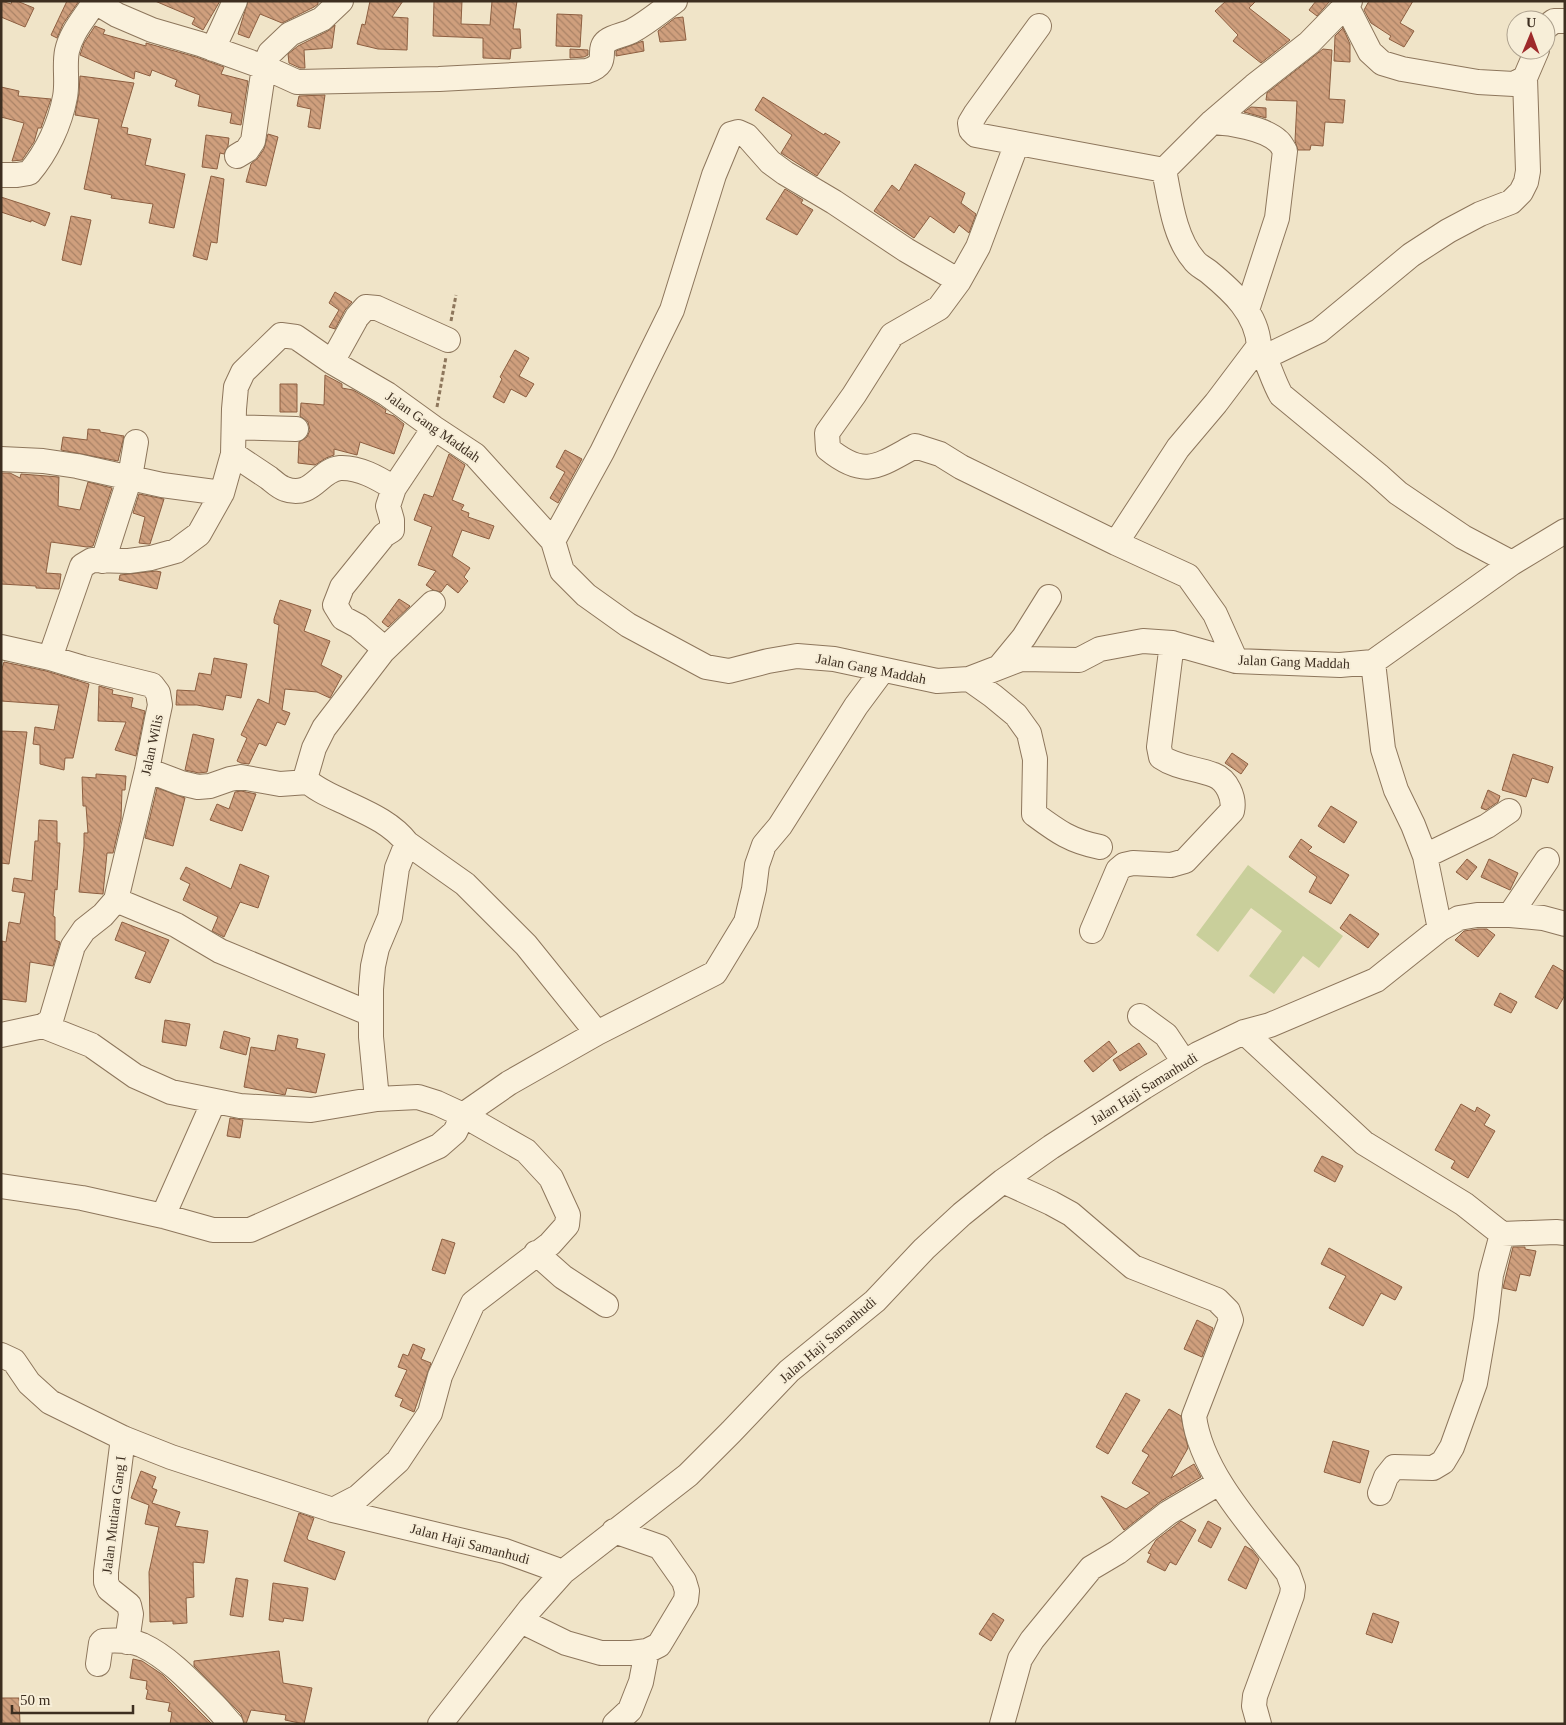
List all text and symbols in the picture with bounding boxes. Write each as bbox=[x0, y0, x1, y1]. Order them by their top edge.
north arrow bbox=[1506, 10, 1556, 60]
text: U bbox=[1526, 15, 1536, 30]
street label: Jalan Gang Maddah bbox=[383, 389, 483, 465]
street label: Jalan Gang Maddah bbox=[815, 651, 927, 687]
street label: Jalan Gang Maddah bbox=[1238, 653, 1350, 671]
street label: Jalan Wilis bbox=[138, 713, 166, 777]
street label: Jalan Haji Samanhudi bbox=[1088, 1050, 1200, 1128]
street label: Jalan Haji Samanhudi bbox=[777, 1294, 879, 1386]
street label: Jalan Mutiara Gang I bbox=[99, 1455, 129, 1575]
street label: Jalan Haji Samanhudi bbox=[409, 1521, 531, 1567]
scale bar bbox=[12, 1682, 134, 1714]
text: 50 m bbox=[20, 1692, 51, 1708]

